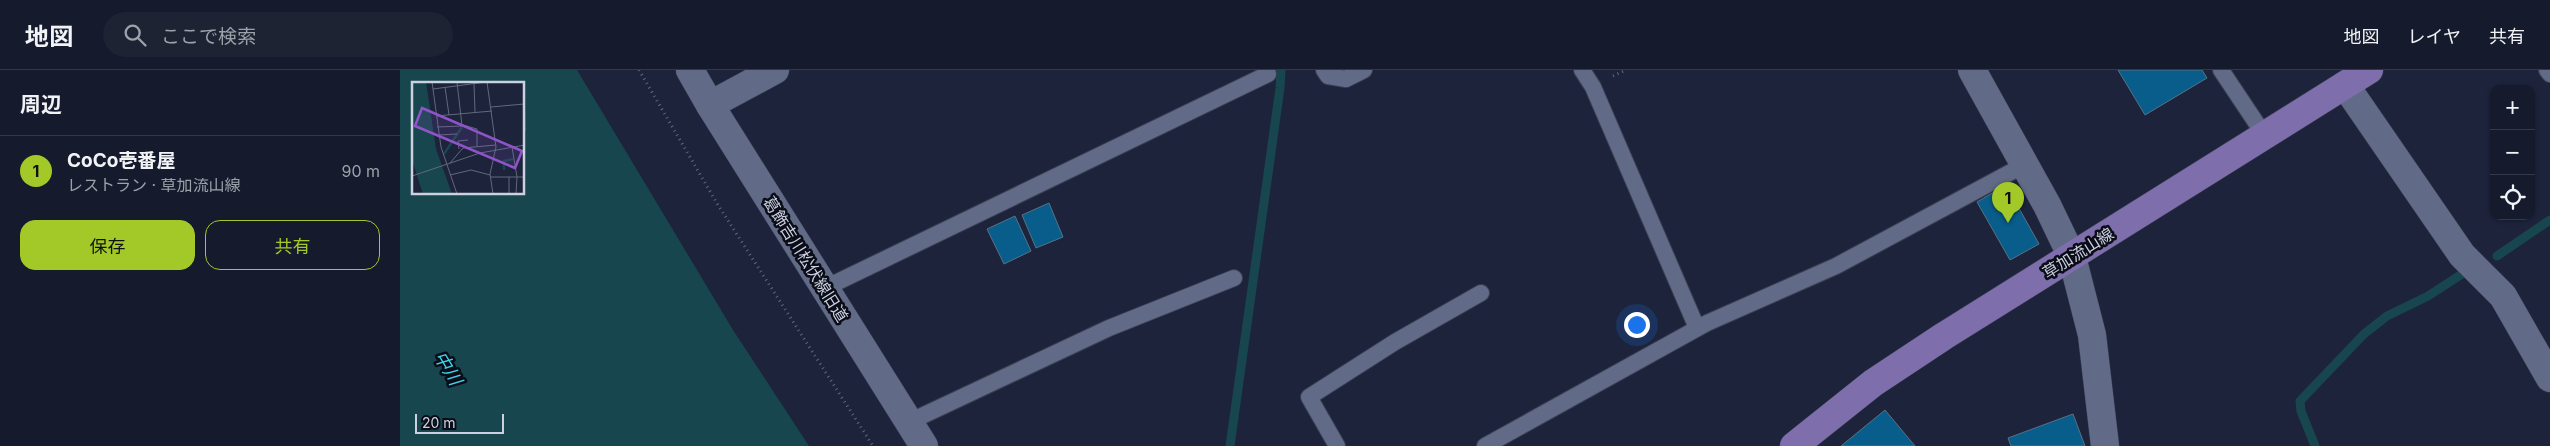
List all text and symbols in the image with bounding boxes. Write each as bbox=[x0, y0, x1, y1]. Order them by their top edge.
search box bbox=[103, 12, 453, 57]
icon: search bbox=[121, 21, 149, 49]
text: 地図 bbox=[25, 22, 73, 51]
text: ここで検索 bbox=[161, 25, 256, 48]
text: 地図 bbox=[2344, 26, 2380, 47]
text: レイヤ bbox=[2408, 26, 2461, 47]
text: 共有 bbox=[2489, 26, 2525, 47]
inset map bbox=[412, 82, 525, 195]
map controls bbox=[2490, 85, 2535, 220]
button: + bbox=[2490, 85, 2535, 130]
text: 周辺 bbox=[20, 92, 62, 117]
button: − bbox=[2490, 130, 2535, 175]
text: CoCo壱番屋 bbox=[67, 149, 175, 172]
text: 1 bbox=[33, 161, 39, 181]
text: 90 m bbox=[341, 161, 380, 181]
text: レストラン · 草加流山線 bbox=[67, 175, 241, 195]
button: locate bbox=[2490, 175, 2535, 220]
pin: 1 bbox=[1992, 182, 2024, 223]
street label: 葛飾吉川松伏線旧道 bbox=[759, 193, 853, 325]
button: 保存 bbox=[20, 220, 195, 270]
button: 共有 bbox=[205, 220, 380, 270]
street label: 草加流山線 bbox=[2039, 223, 2117, 283]
your location bbox=[1624, 312, 1650, 338]
water label: 中川 bbox=[430, 347, 467, 391]
scale bar bbox=[415, 411, 504, 434]
text: 20 m bbox=[422, 414, 456, 431]

